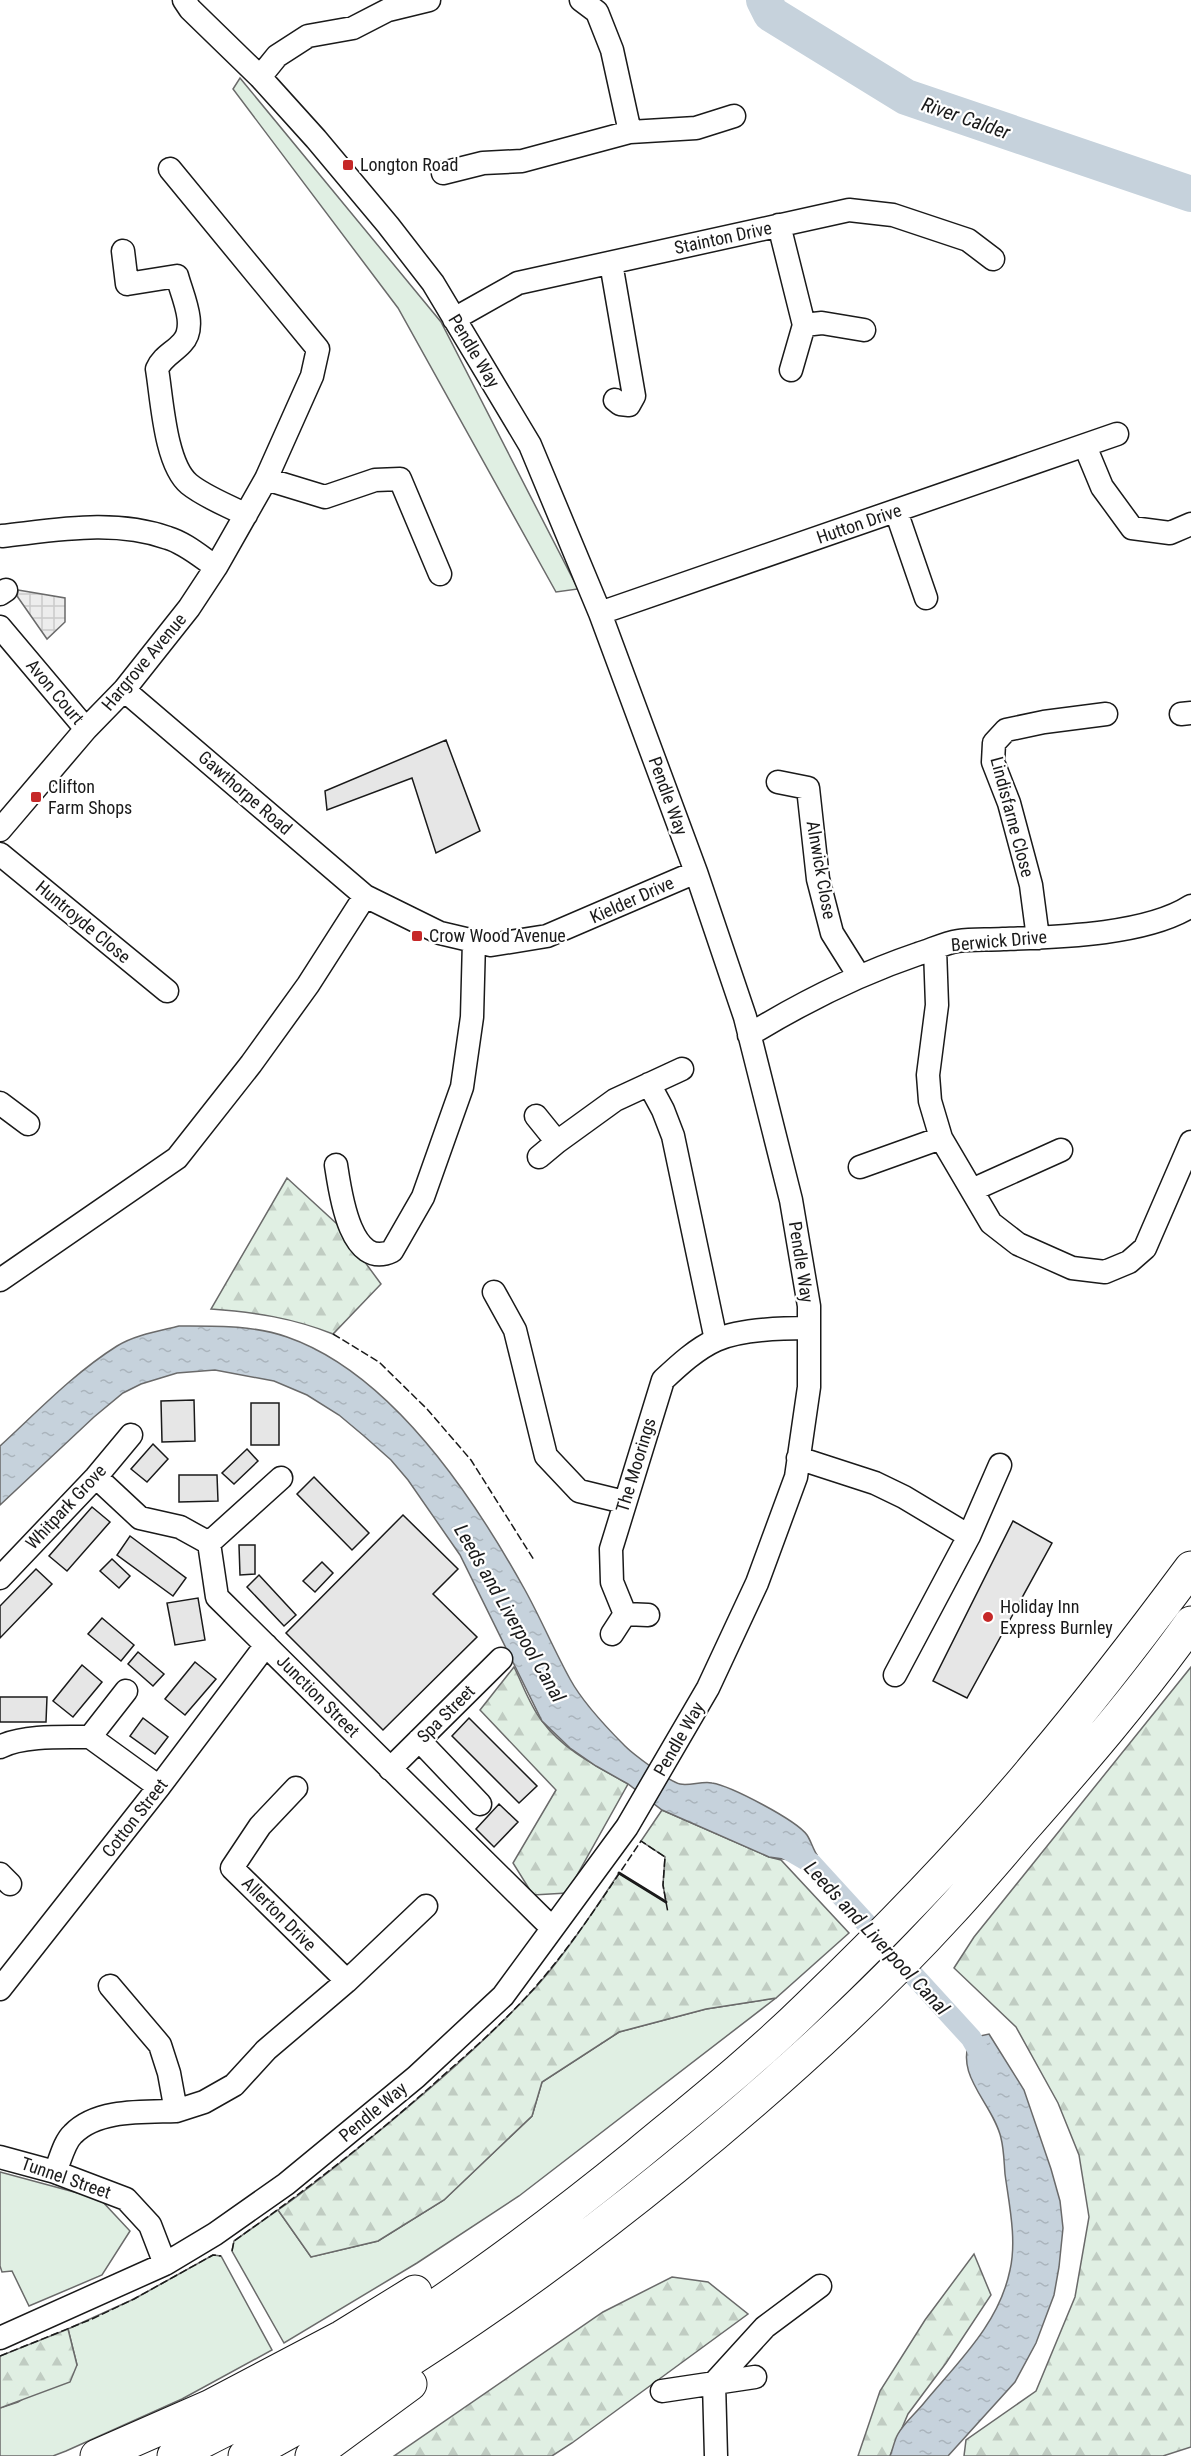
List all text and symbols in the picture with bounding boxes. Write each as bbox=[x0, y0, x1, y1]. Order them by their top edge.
water label: River Calder bbox=[919, 92, 1014, 145]
place label: Longton Road bbox=[360, 154, 458, 175]
marker: Longton Road bbox=[341, 158, 355, 172]
street label: Stainton Drive bbox=[672, 217, 774, 258]
street label: Pendle Way bbox=[444, 310, 505, 392]
street label: Hutton Drive bbox=[814, 499, 904, 548]
street label: Hargrove Avenue bbox=[97, 609, 190, 714]
street label: Avon Court bbox=[22, 655, 89, 729]
street label: Gawthorpe Road bbox=[194, 746, 296, 839]
street label: Pendle Way bbox=[645, 754, 693, 838]
street label: Lindisfarne Close bbox=[986, 754, 1039, 879]
place label: Clifton Farm Shops bbox=[48, 776, 132, 818]
marker: Clifton Farm Shops bbox=[29, 790, 43, 804]
street label: Alnwick Close bbox=[803, 819, 840, 921]
street label: Kielder Drive bbox=[587, 872, 677, 927]
street label: Huntroyde Close bbox=[32, 876, 135, 967]
place label: Crow Wood Avenue bbox=[429, 925, 566, 946]
street label: Berwick Drive bbox=[950, 926, 1048, 955]
marker: Crow Wood Avenue bbox=[410, 929, 424, 943]
street label: Pendle Way bbox=[785, 1220, 818, 1305]
street label: The Moorings bbox=[611, 1415, 660, 1515]
street label: Whitpark Grove bbox=[21, 1460, 110, 1553]
water label: Leeds and Liverpool Canal bbox=[449, 1520, 571, 1707]
place label: Holiday Inn Express Burnley bbox=[1000, 1596, 1113, 1638]
marker: Holiday Inn Express Burnley bbox=[981, 1610, 995, 1624]
street label: Junction Street bbox=[273, 1650, 364, 1741]
street label: Spa Street bbox=[412, 1680, 479, 1747]
street label: Pendle Way bbox=[649, 1698, 708, 1780]
street label: Cotton Street bbox=[97, 1774, 172, 1861]
water label: Leeds and Liverpool Canal bbox=[799, 1856, 955, 2020]
street label: Allerton Drive bbox=[238, 1872, 321, 1955]
street label: Pendle Way bbox=[334, 2077, 411, 2146]
street label: Tunnel Street bbox=[19, 2152, 114, 2203]

